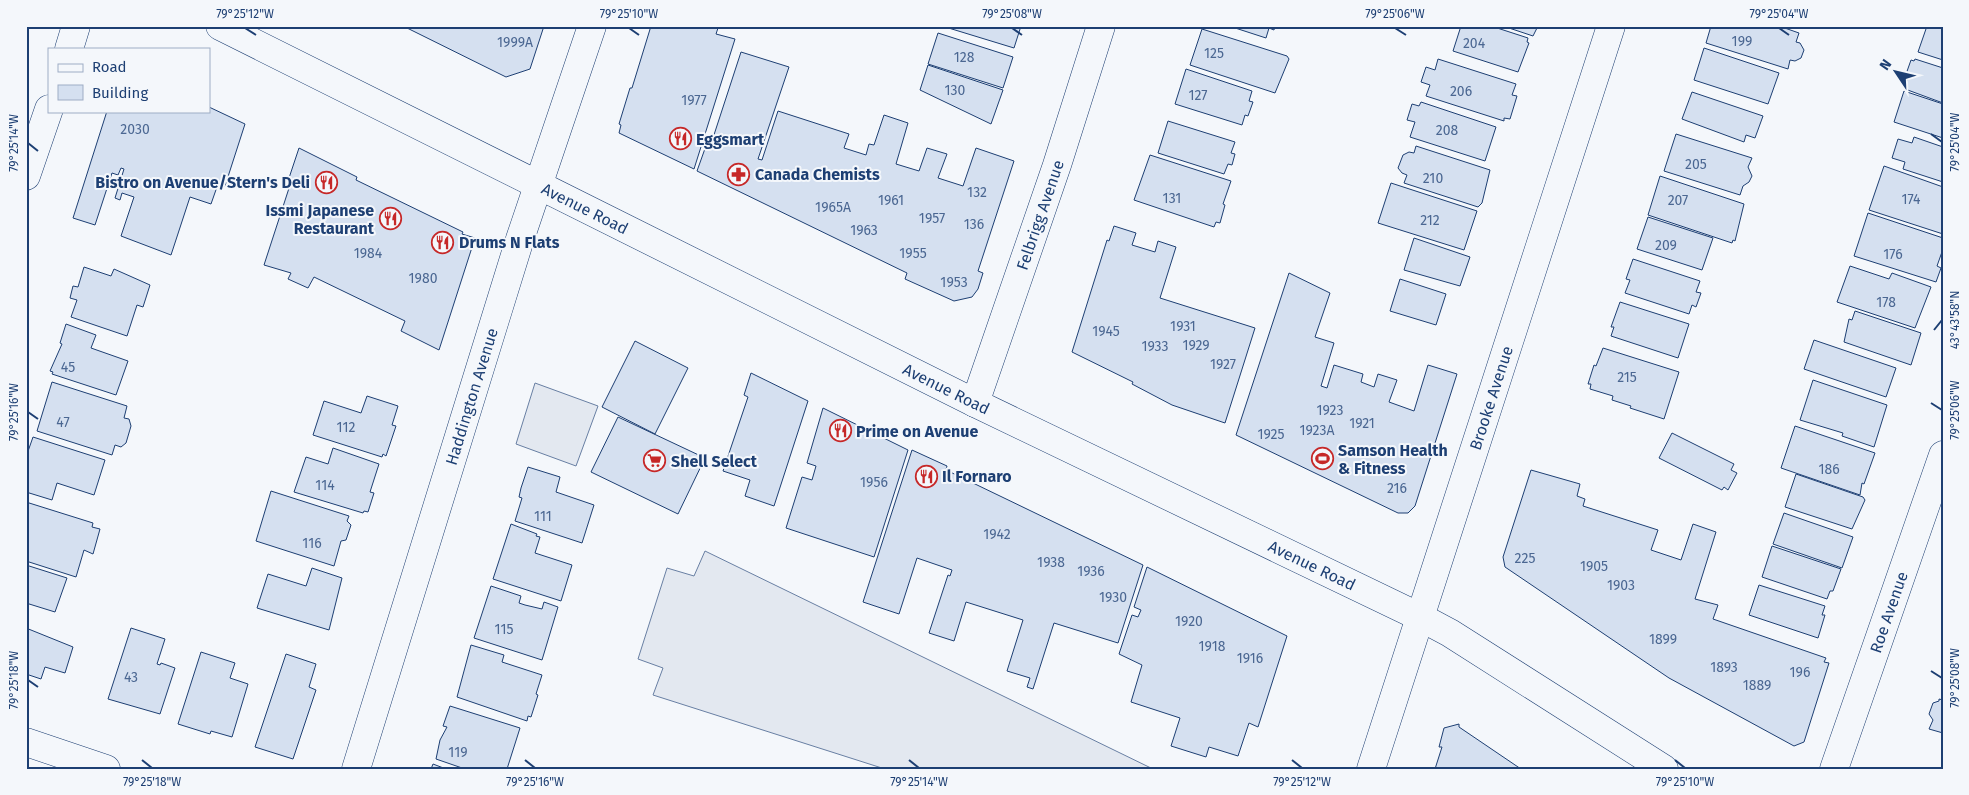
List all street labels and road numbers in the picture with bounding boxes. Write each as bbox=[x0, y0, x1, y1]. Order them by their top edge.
street label: Felbrigg Avenue bbox=[1013, 158, 1068, 272]
street label: Avenue Road bbox=[538, 179, 631, 238]
street label: Haddington Avenue bbox=[442, 326, 502, 468]
street label: Brooke Avenue bbox=[1466, 344, 1517, 453]
street label: Avenue Road bbox=[900, 360, 993, 419]
street label: Avenue Road bbox=[1265, 537, 1359, 595]
street label: Roe Avenue bbox=[1866, 569, 1912, 656]

